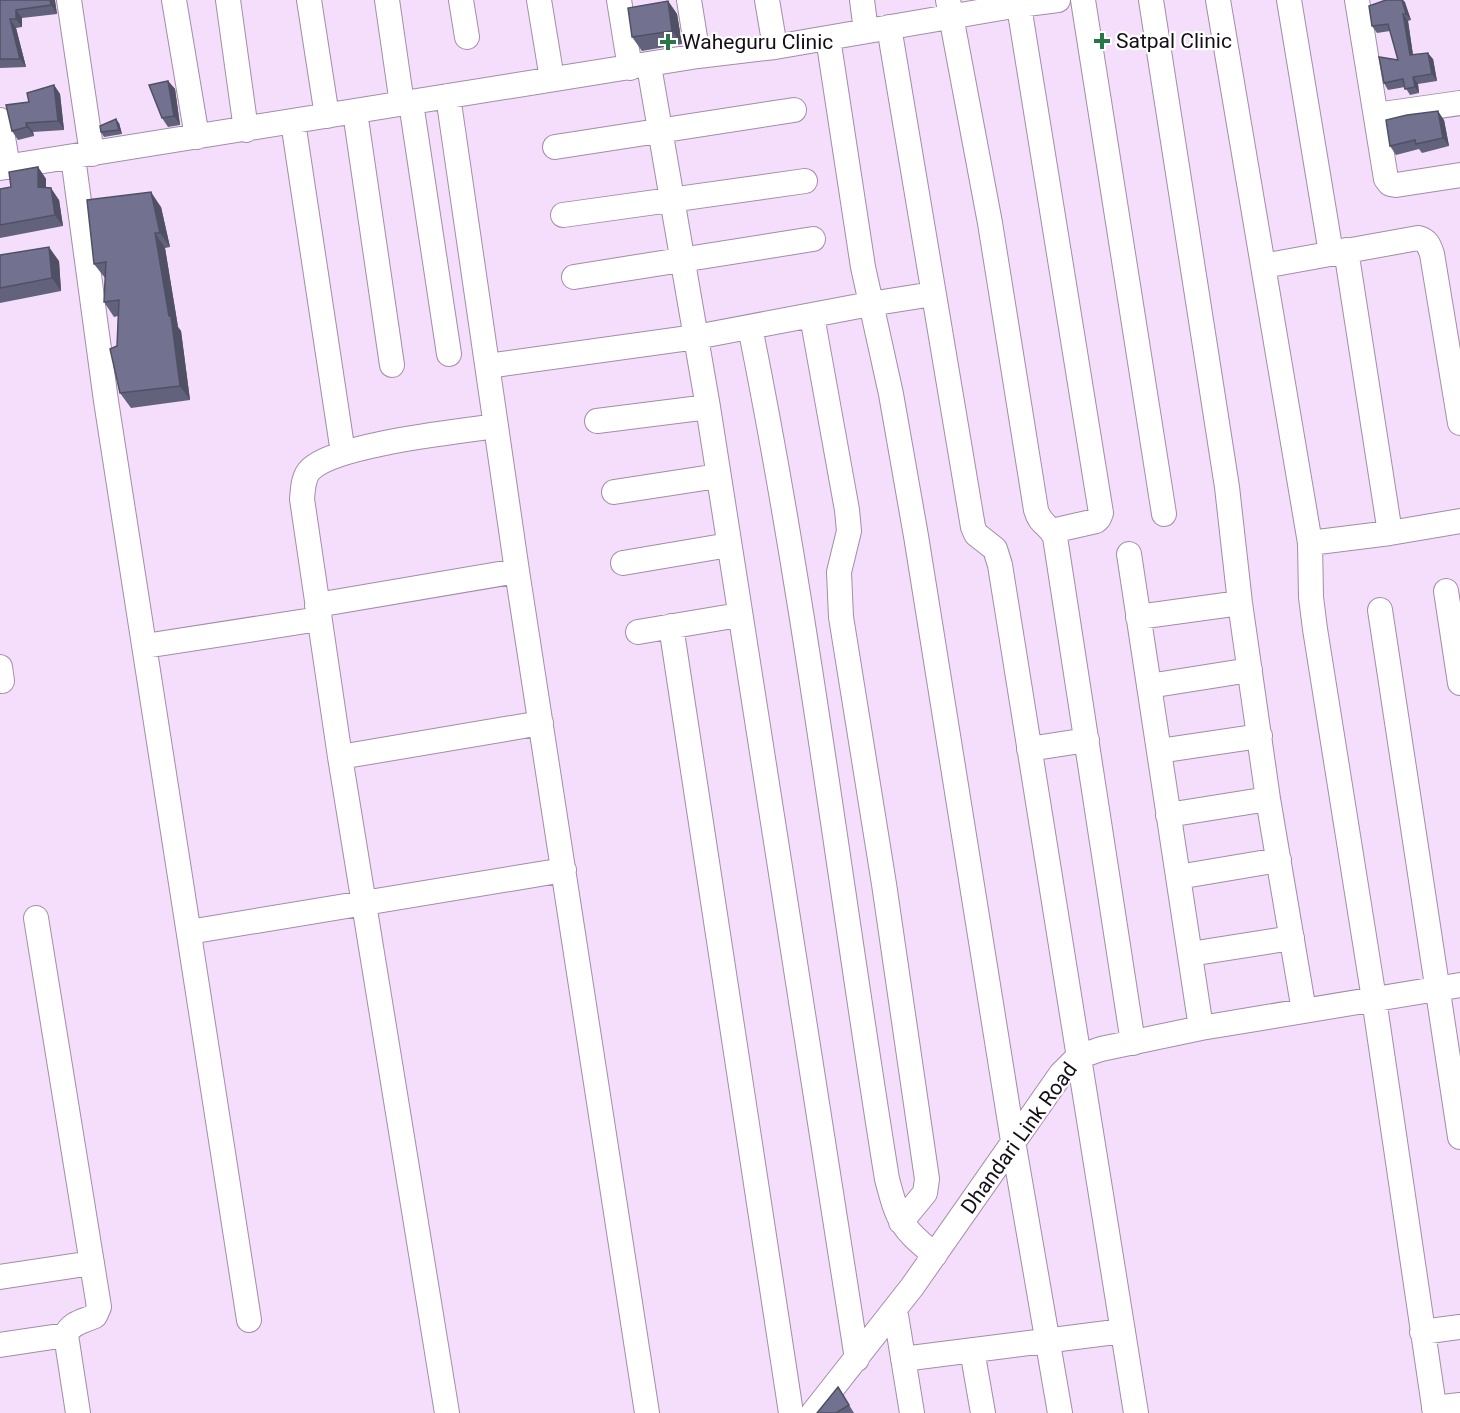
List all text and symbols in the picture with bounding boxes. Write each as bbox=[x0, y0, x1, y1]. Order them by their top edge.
place label: Satpal Clinic bbox=[1116, 29, 1232, 53]
place label: Waheguru Clinic bbox=[682, 30, 833, 54]
marker: Satpal Clinic bbox=[1093, 32, 1111, 50]
marker: Waheguru Clinic bbox=[659, 33, 677, 51]
street label: Dhandari Link Road bbox=[956, 1058, 1082, 1218]

